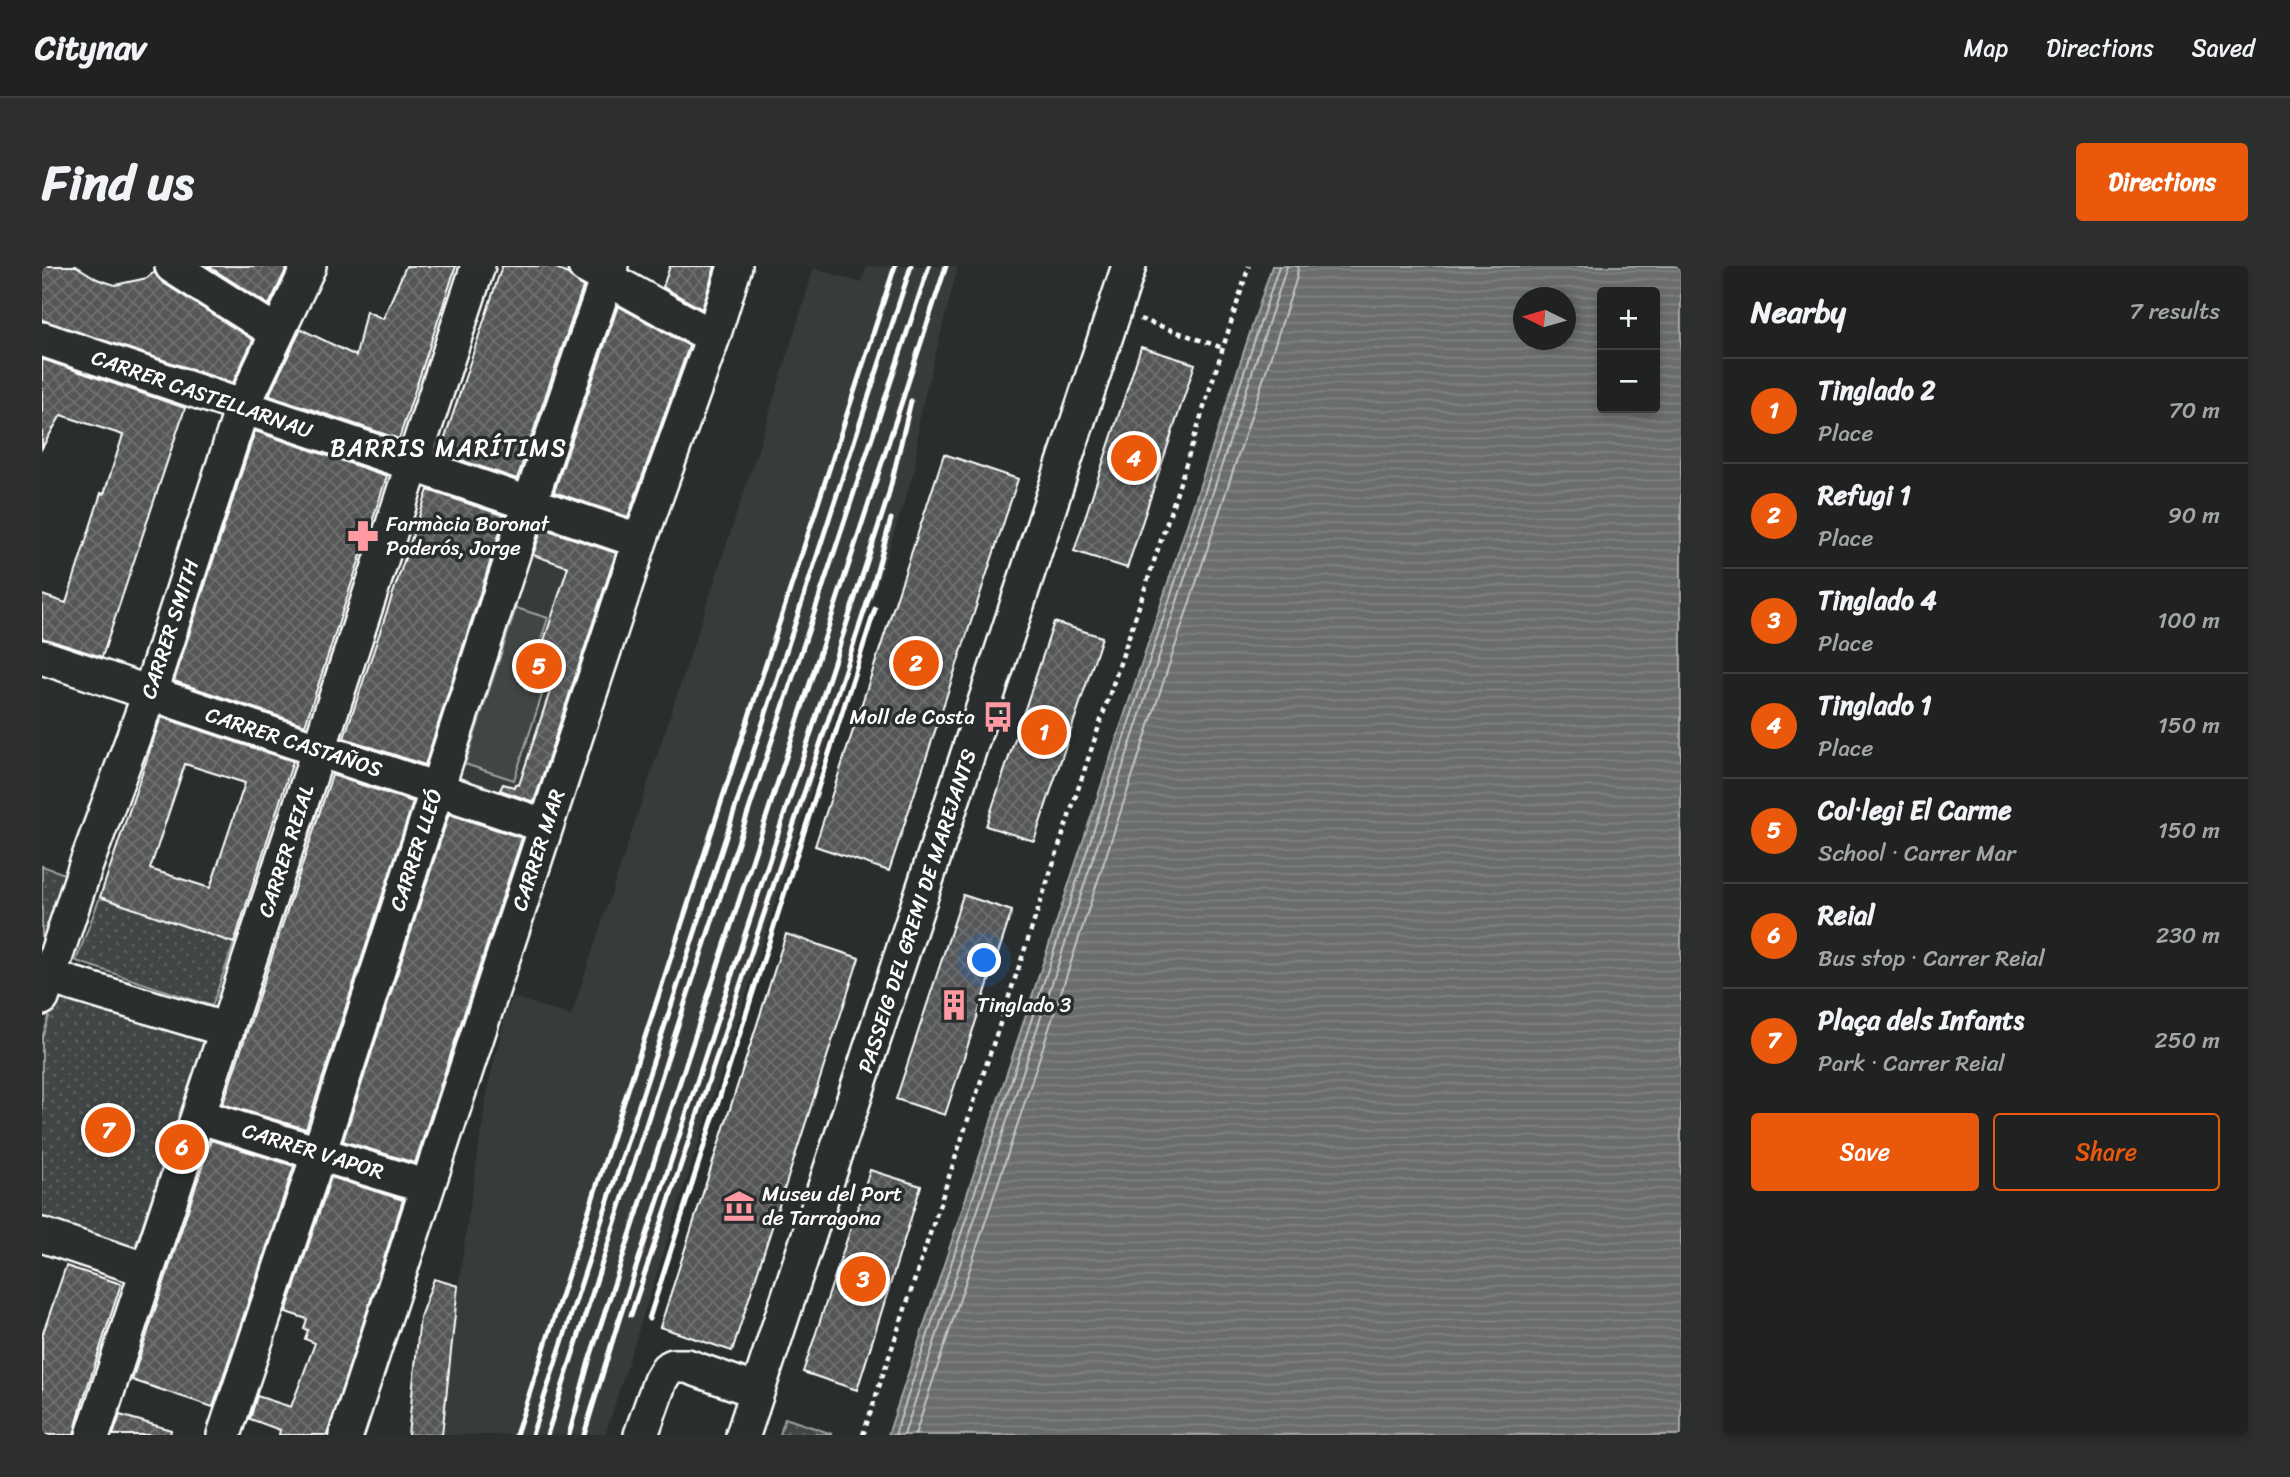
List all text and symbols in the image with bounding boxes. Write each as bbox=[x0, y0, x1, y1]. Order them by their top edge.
text: Citynav bbox=[35, 19, 146, 77]
text: Map bbox=[1964, 27, 2008, 69]
text: Directions bbox=[2046, 27, 2154, 69]
text: Saved bbox=[2192, 27, 2255, 69]
text: Find us bbox=[42, 139, 194, 226]
button: Directions bbox=[2076, 143, 2248, 221]
text: Nearby bbox=[1751, 285, 1846, 339]
north arrow bbox=[1513, 287, 1576, 350]
map controls bbox=[1597, 287, 1660, 413]
button: + bbox=[1597, 287, 1660, 350]
text: 7 results bbox=[2130, 291, 2220, 332]
street label: CARRER CASTELLARNAU bbox=[86, 338, 319, 450]
button: − bbox=[1597, 350, 1660, 413]
text: Tinglado 2 bbox=[1818, 367, 1936, 413]
text: 1 bbox=[1769, 390, 1779, 431]
text: 70 m bbox=[2169, 390, 2220, 431]
text: Place bbox=[1818, 413, 1873, 454]
district label: BARRIS MARÍTIMS bbox=[330, 427, 568, 469]
pin: 4 bbox=[1111, 432, 1157, 484]
text: Refugi 1 bbox=[1818, 472, 1911, 518]
text: 2 bbox=[1767, 495, 1781, 536]
text: 90 m bbox=[2168, 495, 2220, 536]
place label: Farmàcia Boronat Poderós, Jorge bbox=[386, 505, 551, 567]
text: Place bbox=[1818, 518, 1873, 559]
pharmacy icon: Farmàcia Boronat Poderós, Jorge bbox=[346, 519, 380, 553]
street label: CARRER SMITH bbox=[129, 554, 211, 704]
text: Tinglado 4 bbox=[1818, 577, 1937, 623]
text: 3 bbox=[1768, 600, 1780, 641]
text: 100 m bbox=[2157, 600, 2220, 641]
text: Place bbox=[1818, 623, 1873, 664]
pin: 2 bbox=[893, 637, 939, 689]
pin: 5 bbox=[516, 640, 562, 692]
text: Tinglado 1 bbox=[1818, 682, 1932, 728]
street label: CARRER CASTAÑOS bbox=[201, 695, 387, 789]
place label: Moll de Costa bbox=[850, 698, 975, 736]
bus stop icon: Moll de Costa bbox=[981, 700, 1015, 734]
text: 4 bbox=[1767, 705, 1781, 746]
text: 150 m bbox=[2158, 705, 2220, 746]
pin: 1 bbox=[1021, 706, 1067, 758]
text: Place bbox=[1818, 728, 1873, 769]
street label: PASSEIG DEL GREMI DE MAREJANTS bbox=[847, 744, 987, 1078]
street label: CARRER REIAL bbox=[247, 779, 325, 923]
street label: CARRER LLEÓ bbox=[378, 784, 454, 916]
street label: CARRER MAR bbox=[500, 784, 576, 916]
text: Col·legi El Carme bbox=[1818, 787, 2012, 833]
text: 5 bbox=[1767, 810, 1781, 851]
text: 150 m bbox=[2158, 810, 2220, 851]
text: School · Carrer Mar bbox=[1818, 833, 2016, 874]
text: Reial bbox=[1818, 892, 1875, 938]
text: 6 bbox=[1767, 915, 1781, 956]
text: 230 m bbox=[2156, 915, 2220, 956]
text: Bus stop · Carrer Reial bbox=[1818, 938, 2045, 979]
your location bbox=[967, 943, 1001, 977]
place label: Tinglado 3 bbox=[977, 986, 1072, 1024]
building icon: Tinglado 3 bbox=[937, 988, 971, 1022]
text: Plaça dels Infants bbox=[1818, 997, 2024, 1043]
text: 7 bbox=[1767, 1020, 1781, 1061]
text: 250 m bbox=[2154, 1020, 2220, 1061]
text: Park · Carrer Reial bbox=[1818, 1043, 2005, 1084]
pin: 7 bbox=[85, 1104, 131, 1156]
street label: CARRER VAPOR bbox=[237, 1111, 389, 1191]
button: Save bbox=[1751, 1113, 1979, 1191]
button: Share bbox=[1993, 1113, 2220, 1191]
pin: 6 bbox=[159, 1121, 205, 1173]
place label: Museu del Port de Tarragona bbox=[762, 1175, 902, 1237]
museum icon: Museu del Port de Tarragona bbox=[722, 1189, 756, 1223]
pin: 3 bbox=[840, 1253, 886, 1305]

